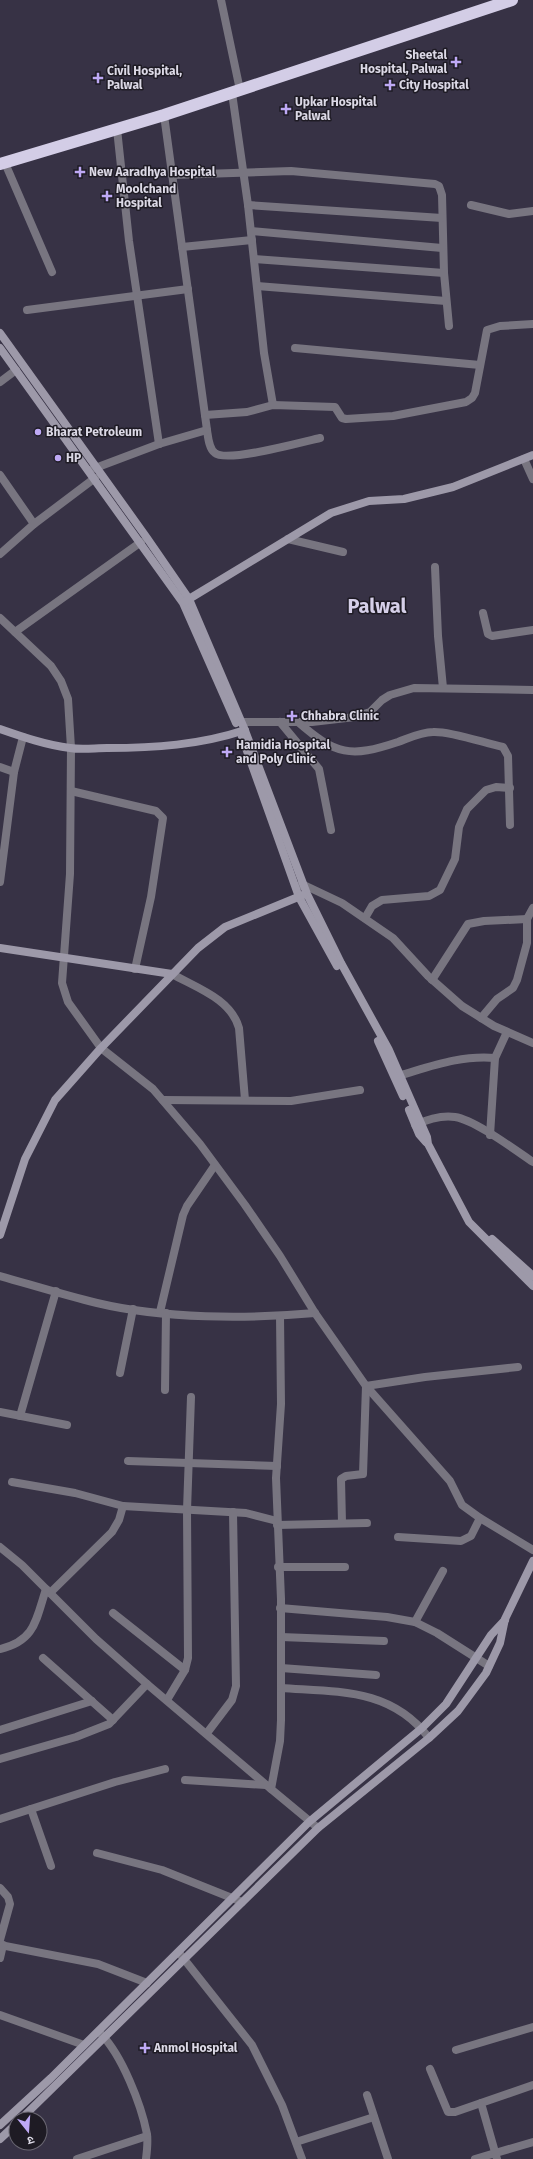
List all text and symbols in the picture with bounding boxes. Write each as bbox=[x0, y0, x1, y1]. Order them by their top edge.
place label: Sheetal Hospital, Palwal bbox=[360, 48, 447, 76]
marker: Sheetal Hospital, Palwal bbox=[450, 56, 462, 68]
place label: Civil Hospital, Palwal bbox=[107, 64, 182, 92]
marker: Civil Hospital, Palwal bbox=[92, 72, 104, 84]
place label: City Hospital bbox=[399, 78, 469, 92]
marker: City Hospital bbox=[384, 79, 396, 91]
place label: Upkar Hospital Palwal bbox=[295, 95, 377, 123]
marker: Upkar Hospital Palwal bbox=[280, 103, 292, 115]
place label: New Aaradhya Hospital bbox=[89, 165, 216, 179]
marker: New Aaradhya Hospital bbox=[74, 166, 86, 178]
place label: Moolchand Hospital bbox=[116, 182, 176, 210]
marker: Moolchand Hospital bbox=[101, 190, 113, 202]
place label: Bharat Petroleum bbox=[46, 425, 142, 439]
marker: Bharat Petroleum bbox=[33, 427, 43, 437]
place label: HP bbox=[66, 451, 81, 465]
marker: HP bbox=[53, 453, 63, 463]
district label: Palwal bbox=[347, 594, 407, 618]
place label: Chhabra Clinic bbox=[301, 709, 379, 723]
marker: Chhabra Clinic bbox=[286, 710, 298, 722]
place label: Hamidia Hospital and Poly Clinic bbox=[236, 738, 330, 766]
marker: Hamidia Hospital and Poly Clinic bbox=[221, 746, 233, 758]
place label: Anmol Hospital bbox=[153, 2041, 238, 2055]
marker: Anmol Hospital bbox=[139, 2042, 151, 2054]
north arrow bbox=[8, 2111, 48, 2151]
text: उ bbox=[25, 2133, 36, 2147]

